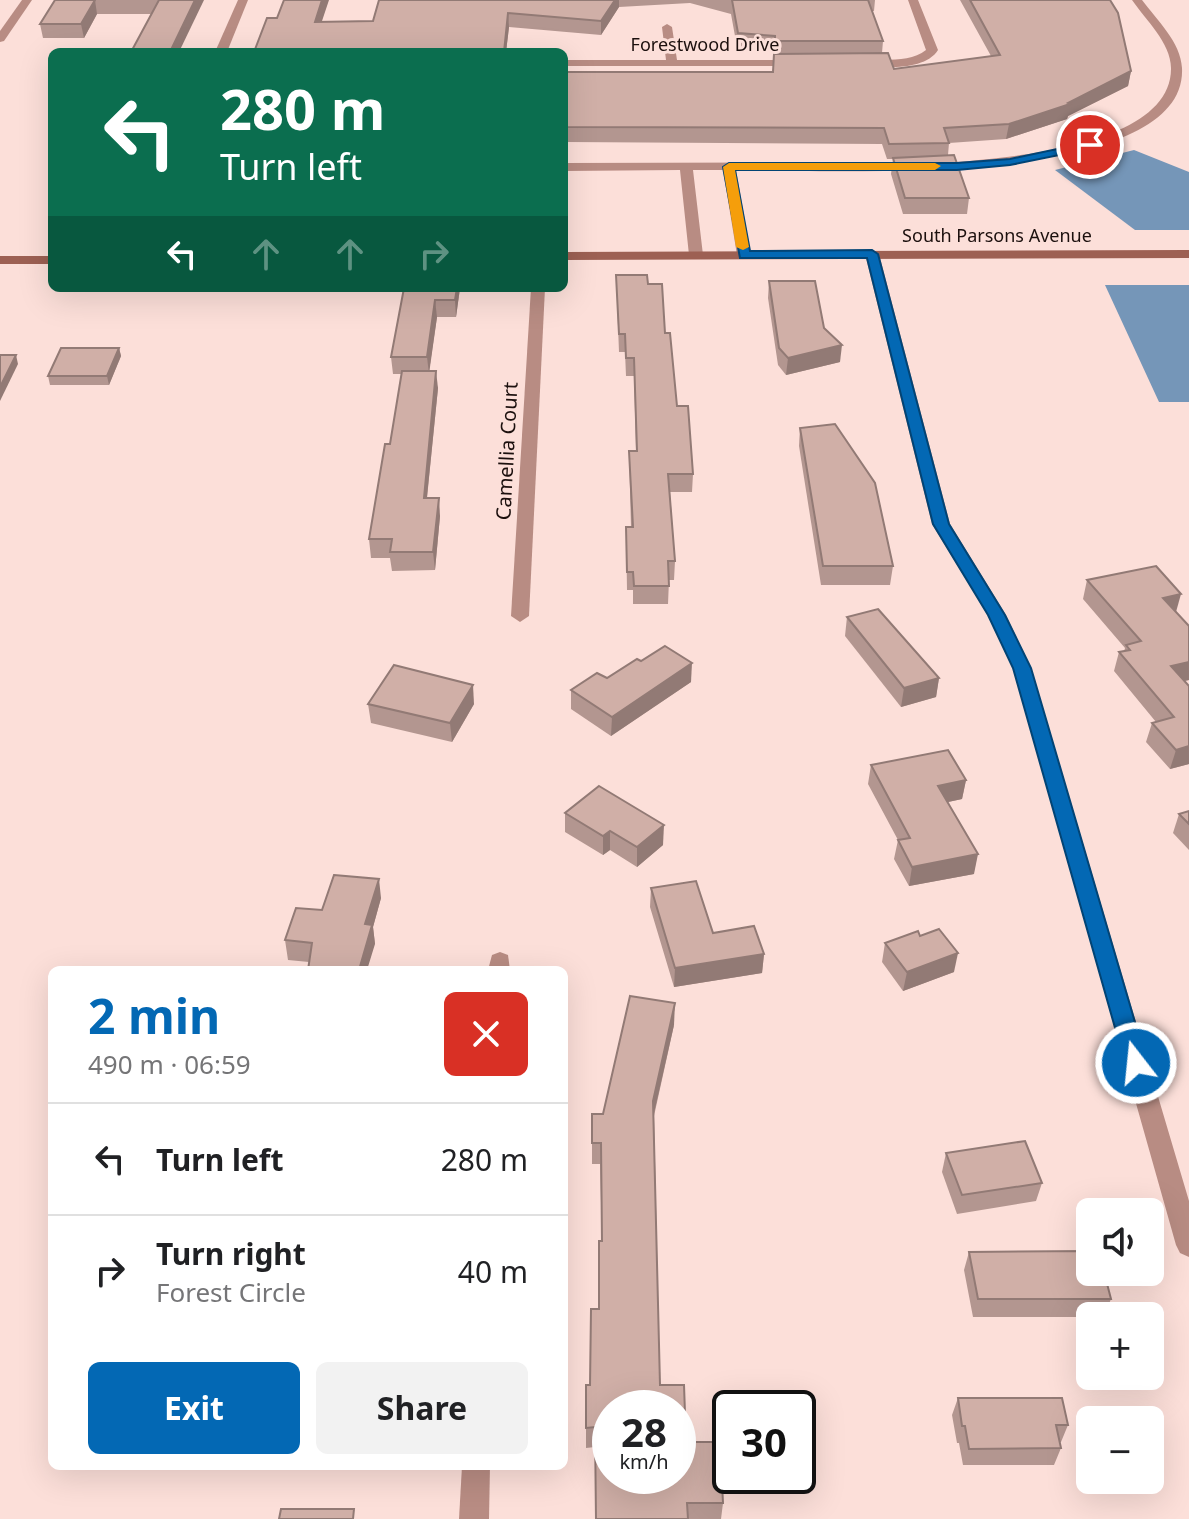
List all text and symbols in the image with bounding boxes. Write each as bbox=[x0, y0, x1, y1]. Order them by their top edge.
street label: Forestwood Drive bbox=[631, 32, 779, 56]
text: 280 m bbox=[220, 70, 385, 146]
icon: left bbox=[88, 80, 192, 184]
pin bbox=[1056, 111, 1124, 179]
icon: arrive bbox=[1068, 123, 1112, 167]
text: Turn left bbox=[220, 142, 362, 191]
street label: South Parsons Avenue bbox=[902, 223, 1092, 247]
icon: left bbox=[160, 232, 204, 276]
icon: ahead bbox=[244, 232, 288, 276]
icon: ahead bbox=[328, 232, 372, 276]
icon: right bbox=[412, 232, 456, 276]
street label: Camellia Court bbox=[489, 381, 524, 521]
text: 2 min bbox=[88, 983, 220, 1048]
button: close bbox=[444, 992, 528, 1076]
position arrow bbox=[1094, 1021, 1178, 1105]
text: 490 m · 06:59 bbox=[88, 1046, 251, 1082]
icon: left bbox=[88, 1137, 132, 1181]
text: Turn left bbox=[156, 1139, 284, 1180]
text: 280 m bbox=[441, 1139, 528, 1180]
map controls bbox=[1076, 1198, 1164, 1494]
button: sound bbox=[1076, 1198, 1164, 1286]
text: Turn right bbox=[156, 1233, 306, 1274]
icon: right bbox=[88, 1249, 132, 1293]
text: 40 m bbox=[458, 1251, 528, 1292]
text: Forest Circle bbox=[156, 1274, 306, 1310]
button: + bbox=[1076, 1302, 1164, 1390]
button: Exit bbox=[88, 1362, 300, 1454]
button: Share bbox=[316, 1362, 528, 1454]
speed limit sign: 30 bbox=[712, 1390, 816, 1494]
text: 28 bbox=[621, 1404, 667, 1459]
button: − bbox=[1076, 1406, 1164, 1494]
text: km/h bbox=[619, 1448, 669, 1475]

